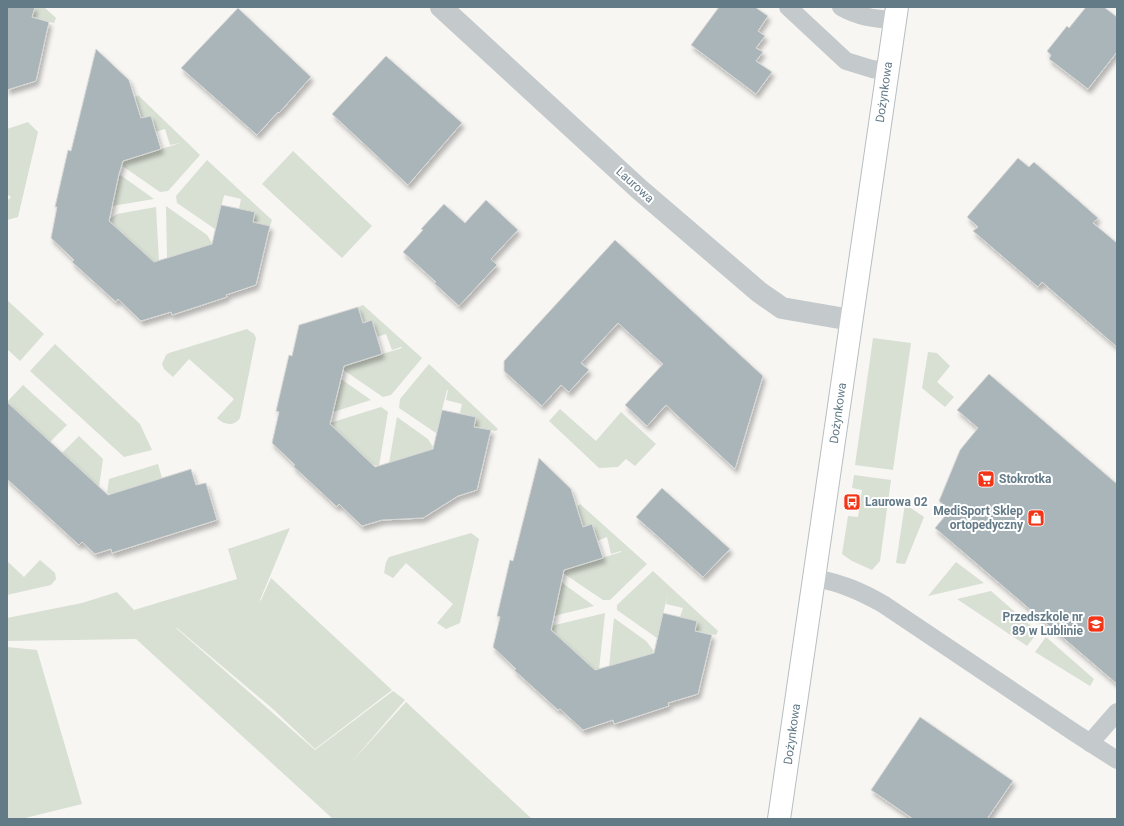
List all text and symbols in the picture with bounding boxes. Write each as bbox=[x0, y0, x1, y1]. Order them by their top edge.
street label: Dożynkowa bbox=[873, 61, 895, 123]
street label: Laurowa bbox=[613, 164, 657, 206]
street label: Dożynkowa bbox=[827, 382, 849, 444]
supermarket icon: Stokrotka bbox=[976, 469, 996, 489]
place label: Stokrotka bbox=[999, 472, 1052, 486]
bus stop icon: Laurowa 02 bbox=[842, 492, 862, 512]
place label: Laurowa 02 bbox=[865, 495, 928, 509]
place label: MediSport Sklep ortopedyczny bbox=[933, 504, 1024, 532]
shop icon: MediSport Sklep ortopedyczny bbox=[1026, 508, 1046, 528]
place label: Przedszkole nr 89 w Lublinie bbox=[1002, 610, 1084, 638]
school or university icon: Przedszkole nr 89 w Lublinie bbox=[1086, 614, 1106, 634]
street label: Dożynkowa bbox=[781, 703, 803, 765]

